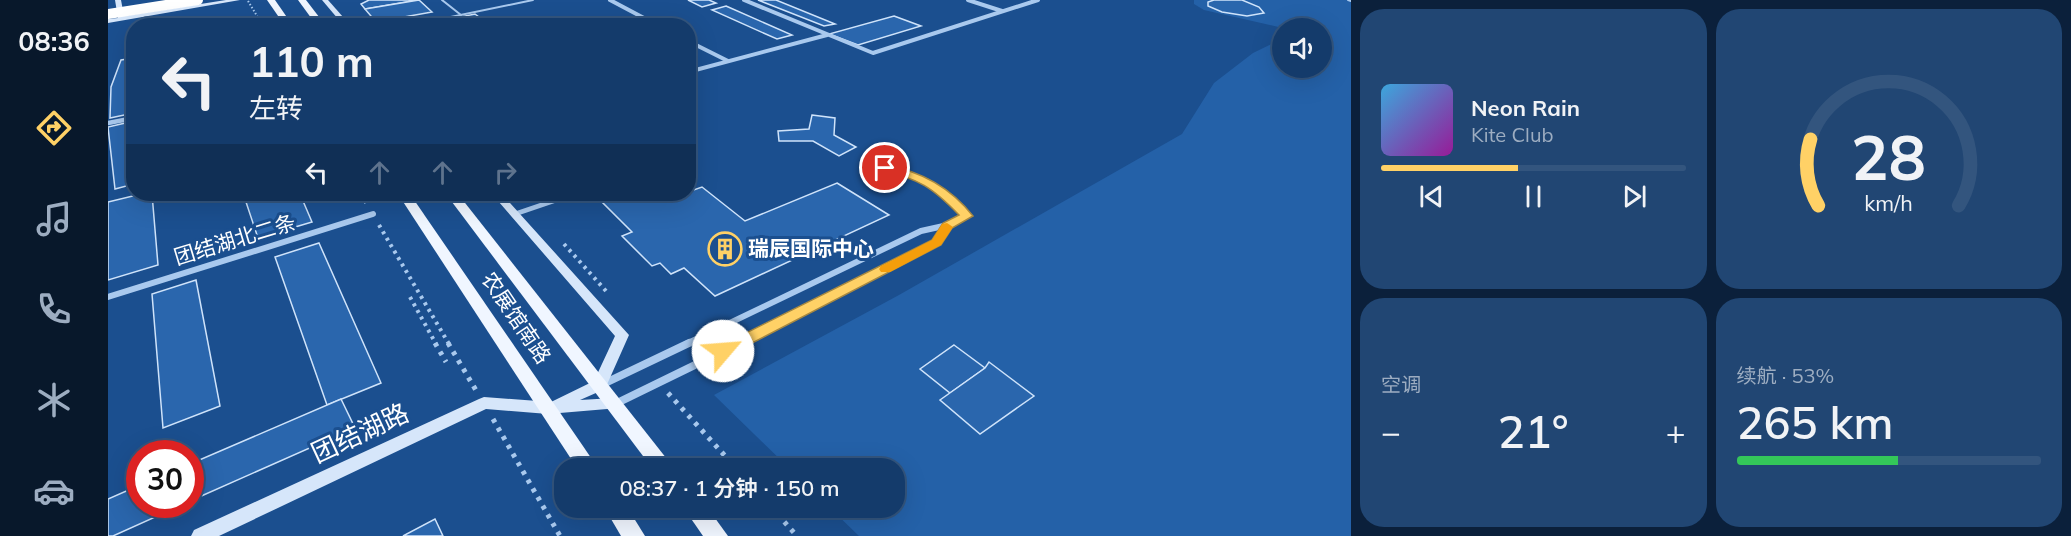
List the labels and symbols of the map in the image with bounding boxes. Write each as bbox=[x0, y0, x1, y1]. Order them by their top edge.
pin bbox=[859, 142, 910, 193]
street label: 团结湖北二条 bbox=[171, 208, 299, 270]
building icon: 瑞辰国际中心 bbox=[707, 231, 743, 267]
place label: 瑞辰国际中心 bbox=[748, 235, 874, 261]
street label: 农展馆南路 bbox=[477, 267, 557, 368]
position arrow bbox=[691, 319, 755, 383]
street label: 团结湖路 bbox=[306, 396, 414, 469]
speed limit sign: 30 bbox=[126, 440, 204, 518]

